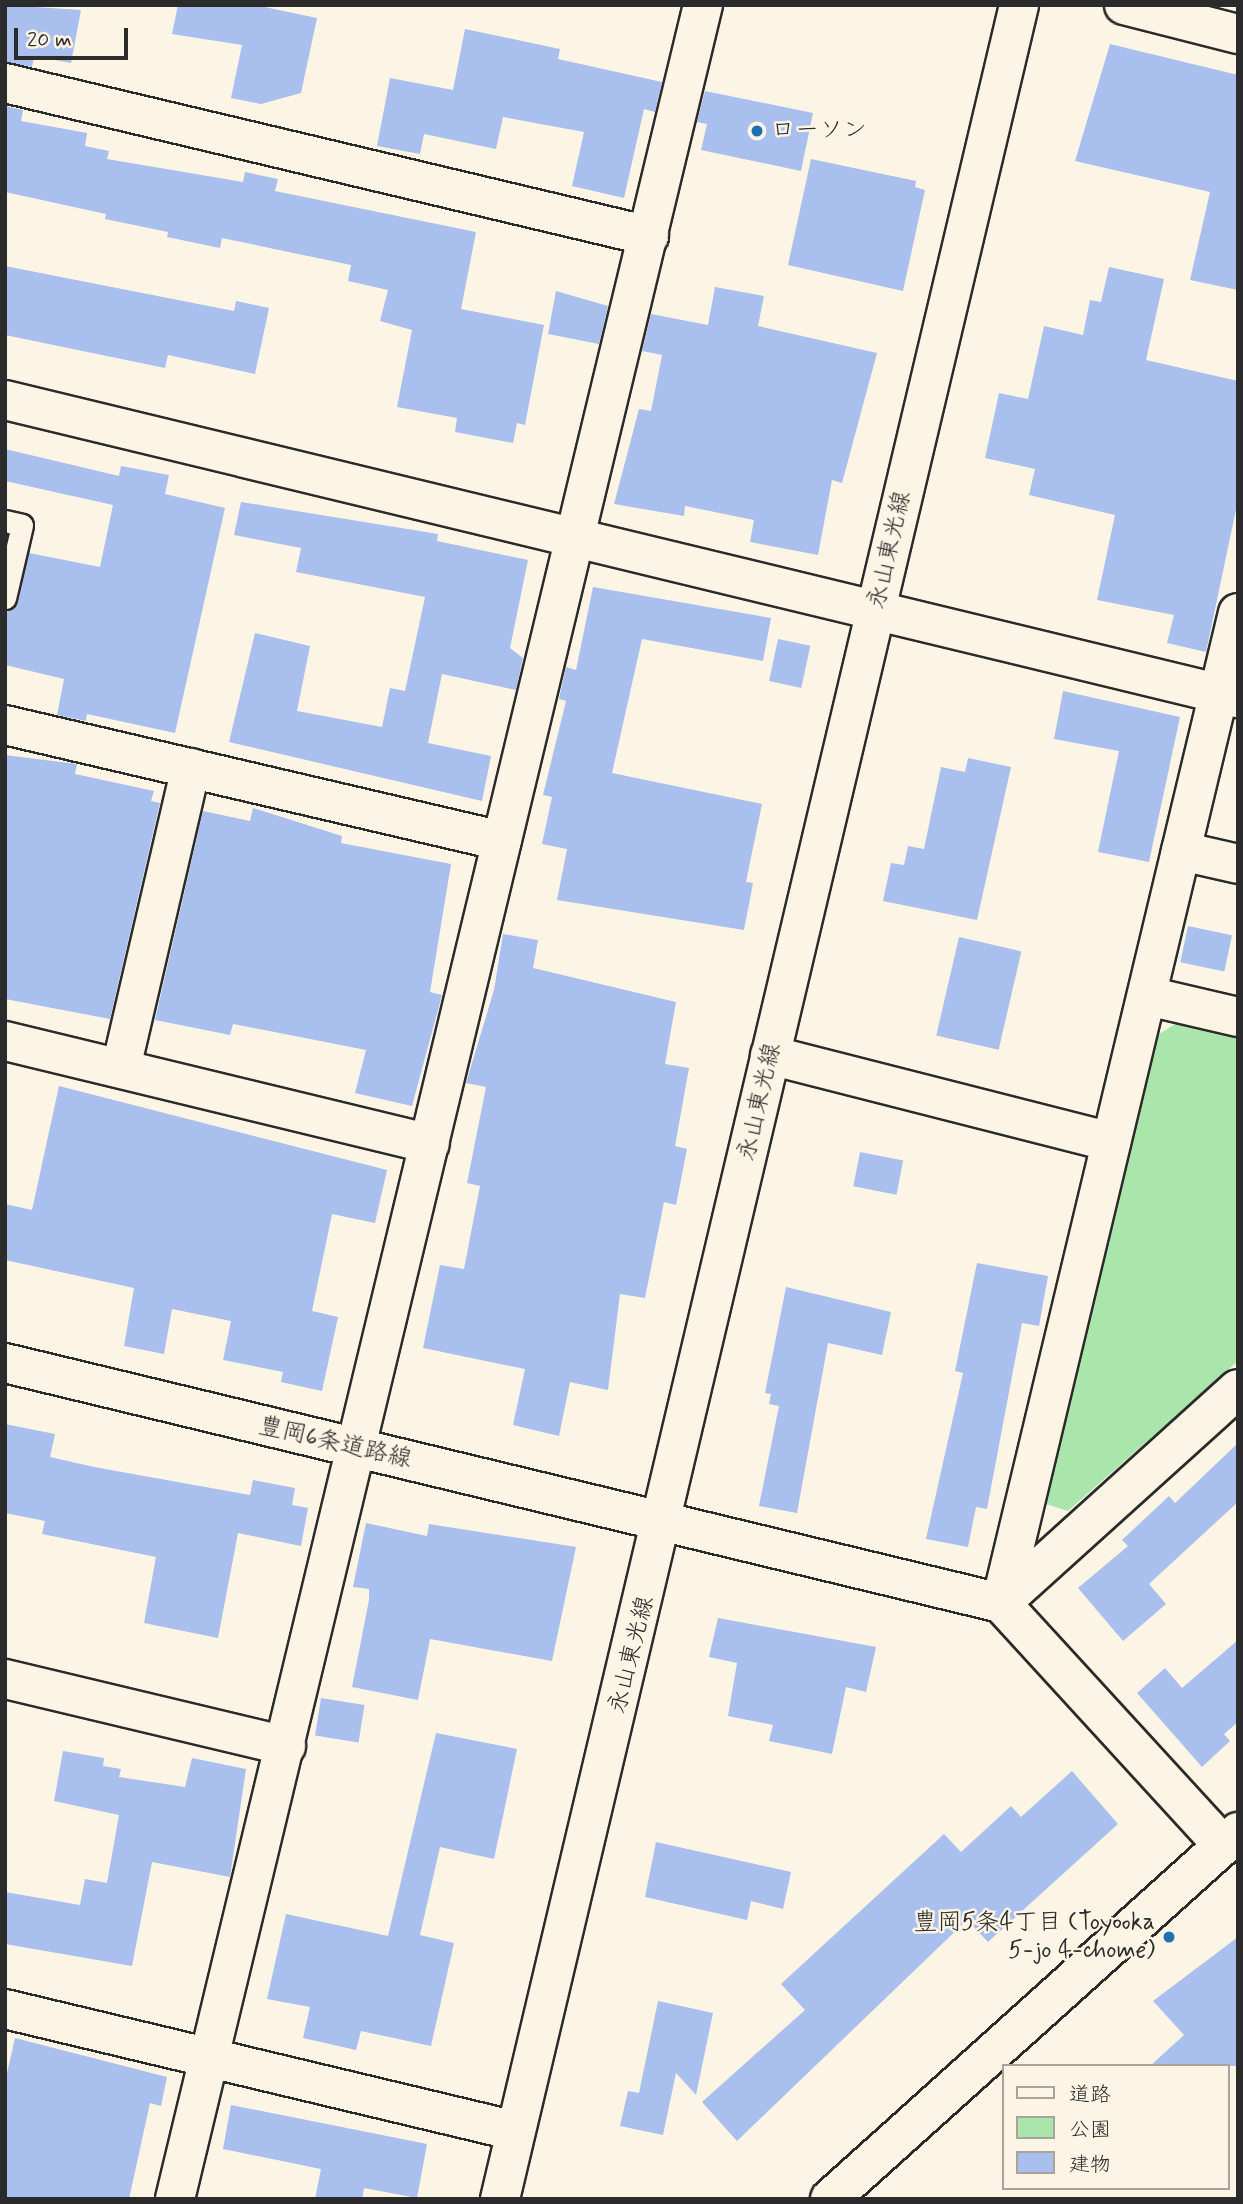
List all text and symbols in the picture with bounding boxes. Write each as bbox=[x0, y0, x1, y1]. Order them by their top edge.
scale bar bbox=[18, 14, 131, 58]
text: 20 m bbox=[27, 26, 72, 54]
place label: ローソン bbox=[771, 117, 867, 145]
marker: ローソン bbox=[749, 123, 765, 139]
street label: 永山東光線 bbox=[862, 488, 918, 612]
street label: 永山東光線 bbox=[732, 1040, 788, 1164]
street label: 豊岡6条道路線 bbox=[256, 1411, 414, 1475]
street label: 永山東光線 bbox=[604, 1593, 660, 1717]
place label: 豊岡5条4丁目 (Toyooka 5-jo 4-chome) bbox=[913, 1909, 1155, 1965]
marker: 豊岡5条4丁目 (Toyooka 5-jo 4-chome) bbox=[1161, 1929, 1177, 1945]
legend bbox=[1002, 2064, 1229, 2190]
text: 道路 bbox=[1069, 2081, 1111, 2109]
text: 公園 bbox=[1069, 2116, 1111, 2144]
text: 建物 bbox=[1069, 2151, 1111, 2179]

